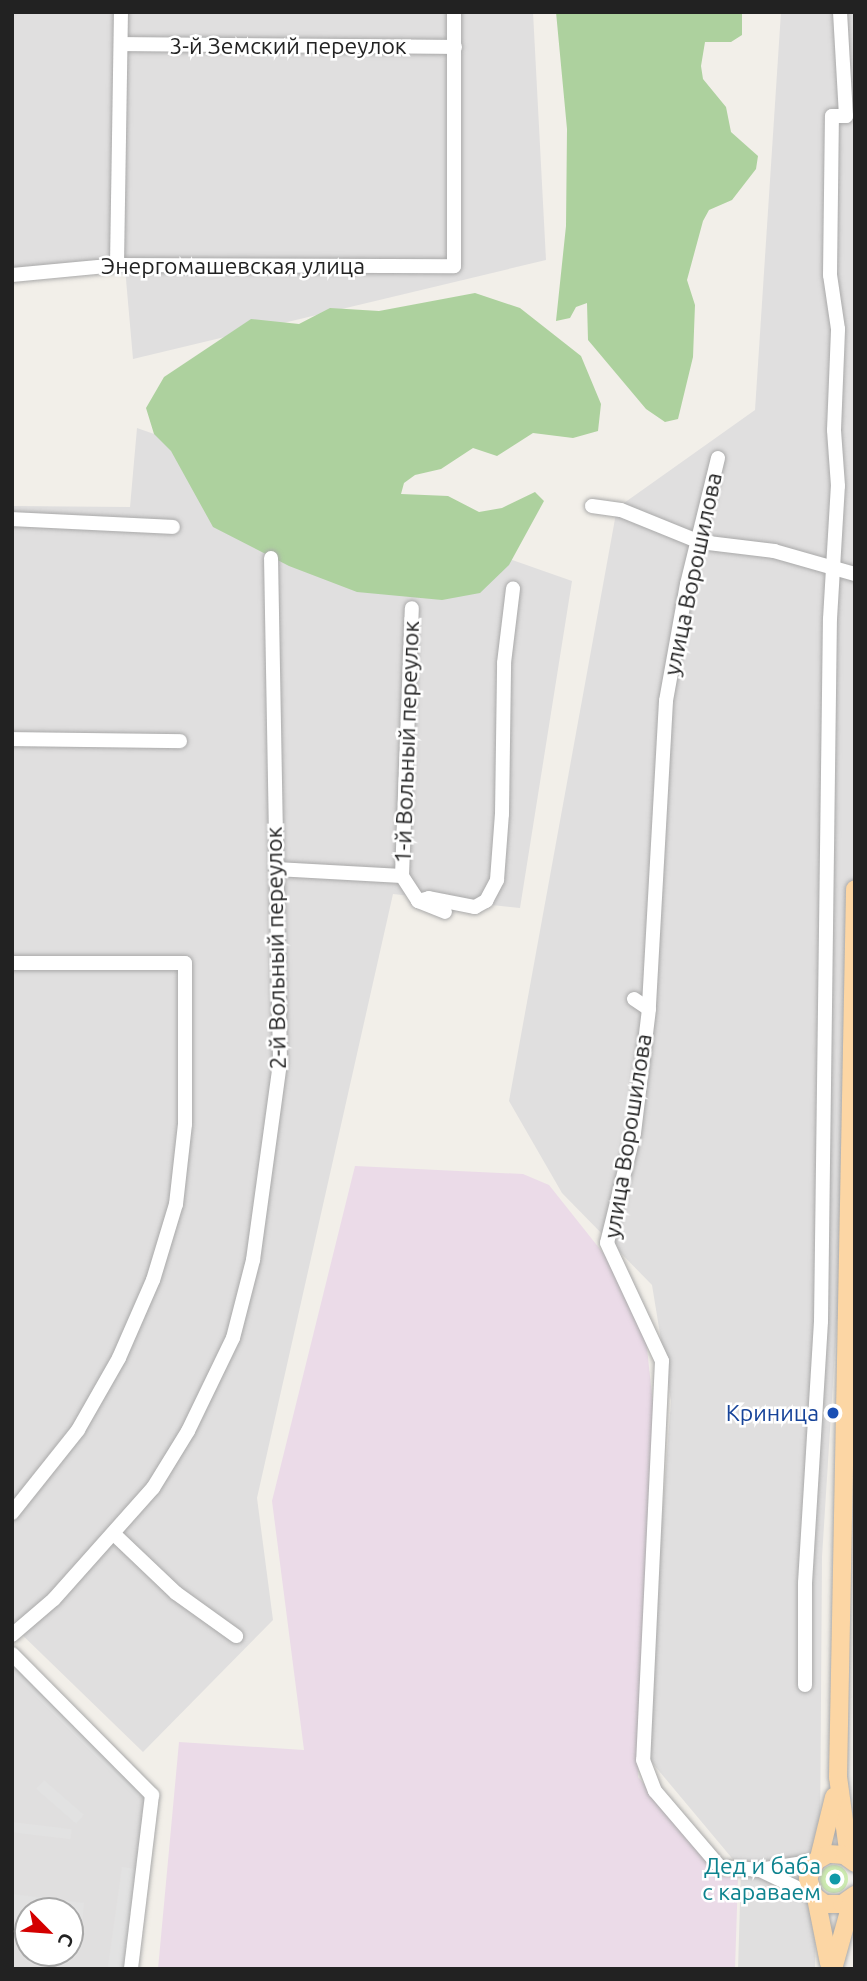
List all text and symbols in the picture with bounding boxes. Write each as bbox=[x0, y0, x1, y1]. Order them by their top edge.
street label: 3-й Земский переулок bbox=[169, 32, 407, 60]
street label: Энергомашевская улица bbox=[101, 252, 365, 280]
street label: улица Ворошилова bbox=[658, 470, 728, 678]
street label: 1-й Вольный переулок bbox=[389, 620, 425, 864]
street label: 2-й Вольный переулок bbox=[260, 826, 292, 1070]
street label: улица Ворошилова bbox=[598, 1032, 658, 1240]
place label: Криница bbox=[726, 1399, 819, 1427]
marker: Криница bbox=[825, 1405, 841, 1421]
place label: Дед и баба с караваем bbox=[702, 1852, 821, 1906]
marker: Дед и баба с караваем bbox=[827, 1871, 843, 1887]
north arrow bbox=[14, 1897, 84, 1967]
text: С bbox=[54, 1930, 79, 1950]

